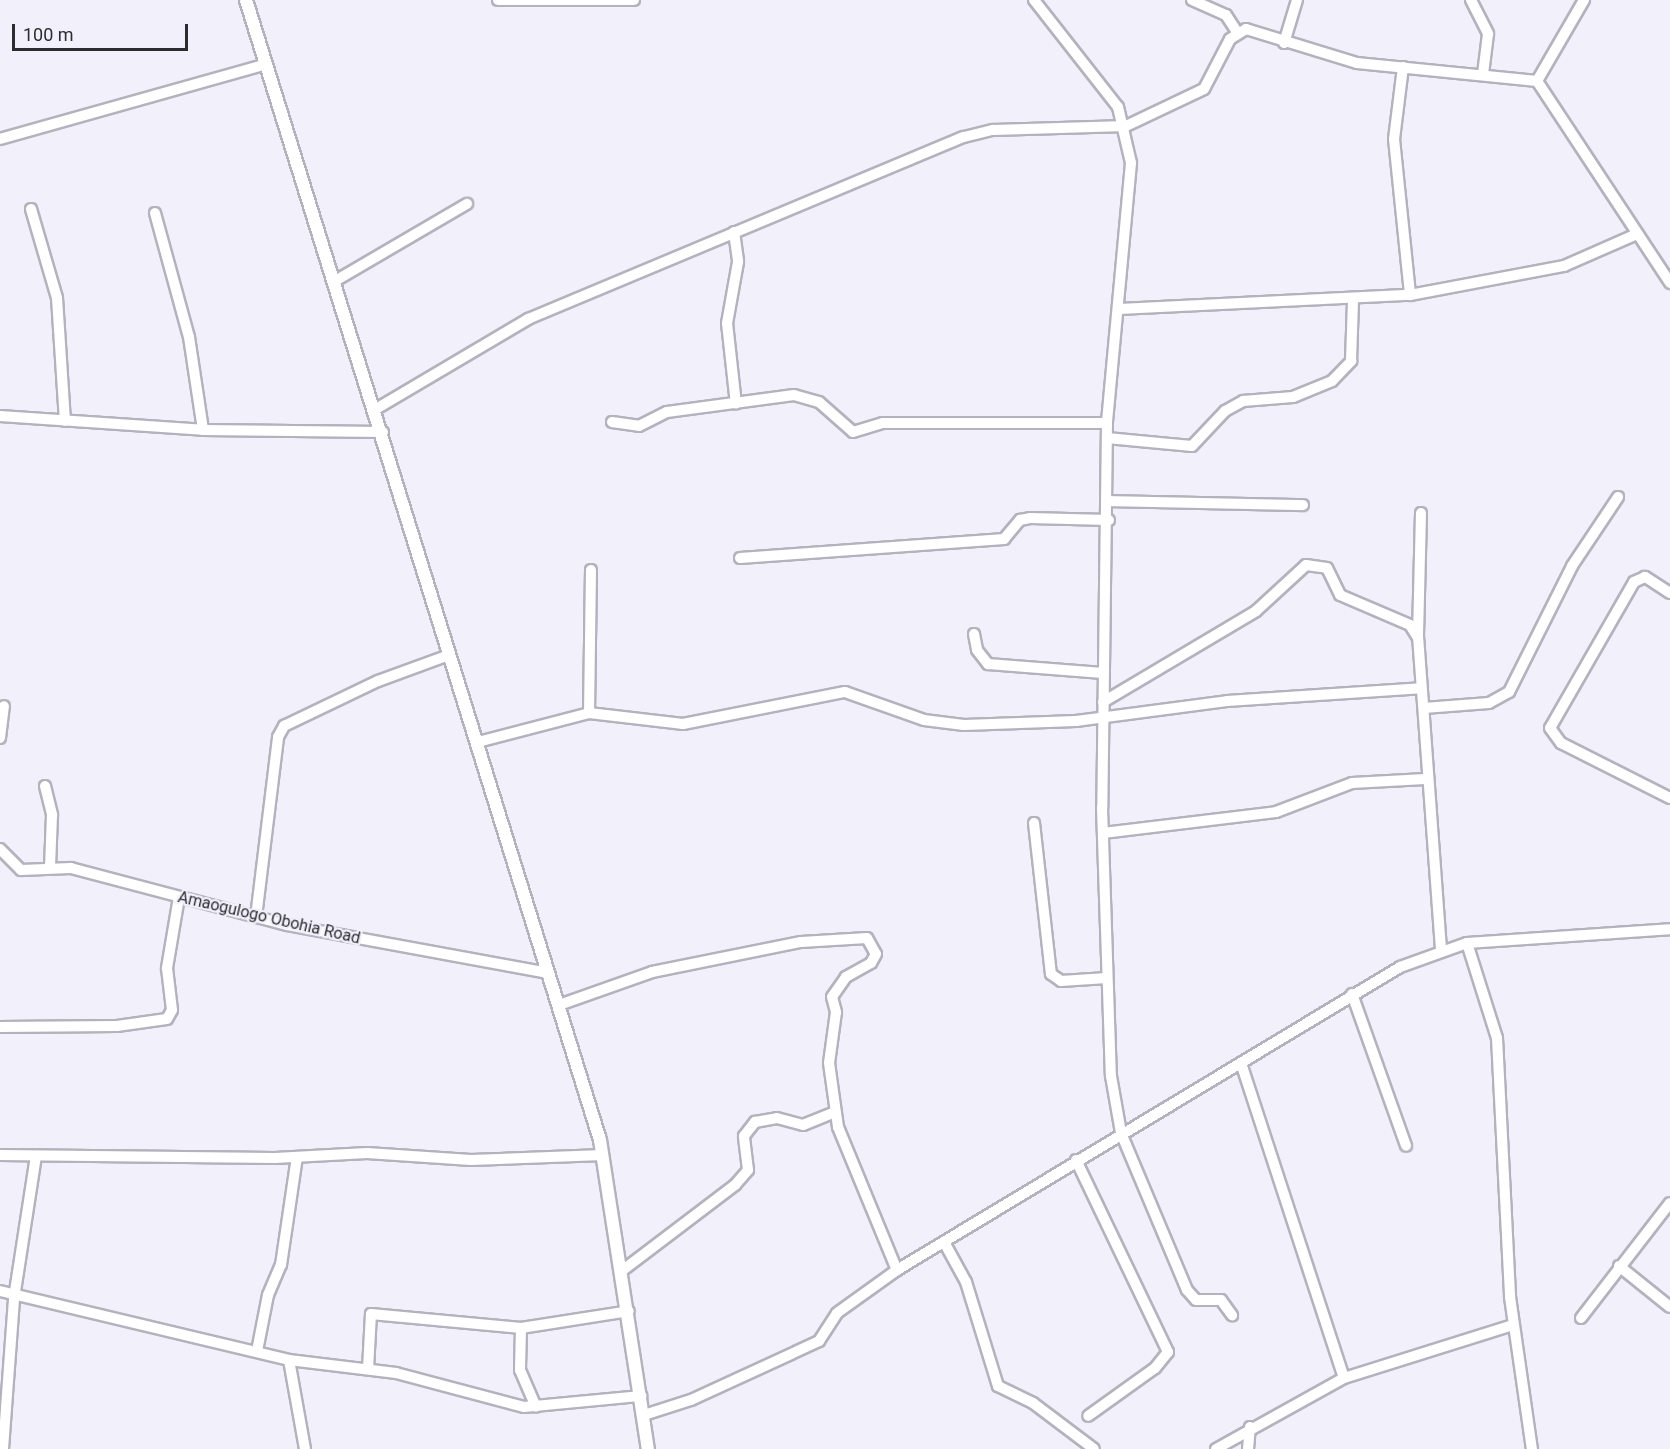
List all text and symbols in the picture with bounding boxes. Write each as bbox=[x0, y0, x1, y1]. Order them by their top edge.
scale bar bbox=[15, 12, 190, 50]
text: 100 m bbox=[23, 24, 74, 45]
street label: Amaogulogo Obohia Road bbox=[176, 888, 362, 948]

